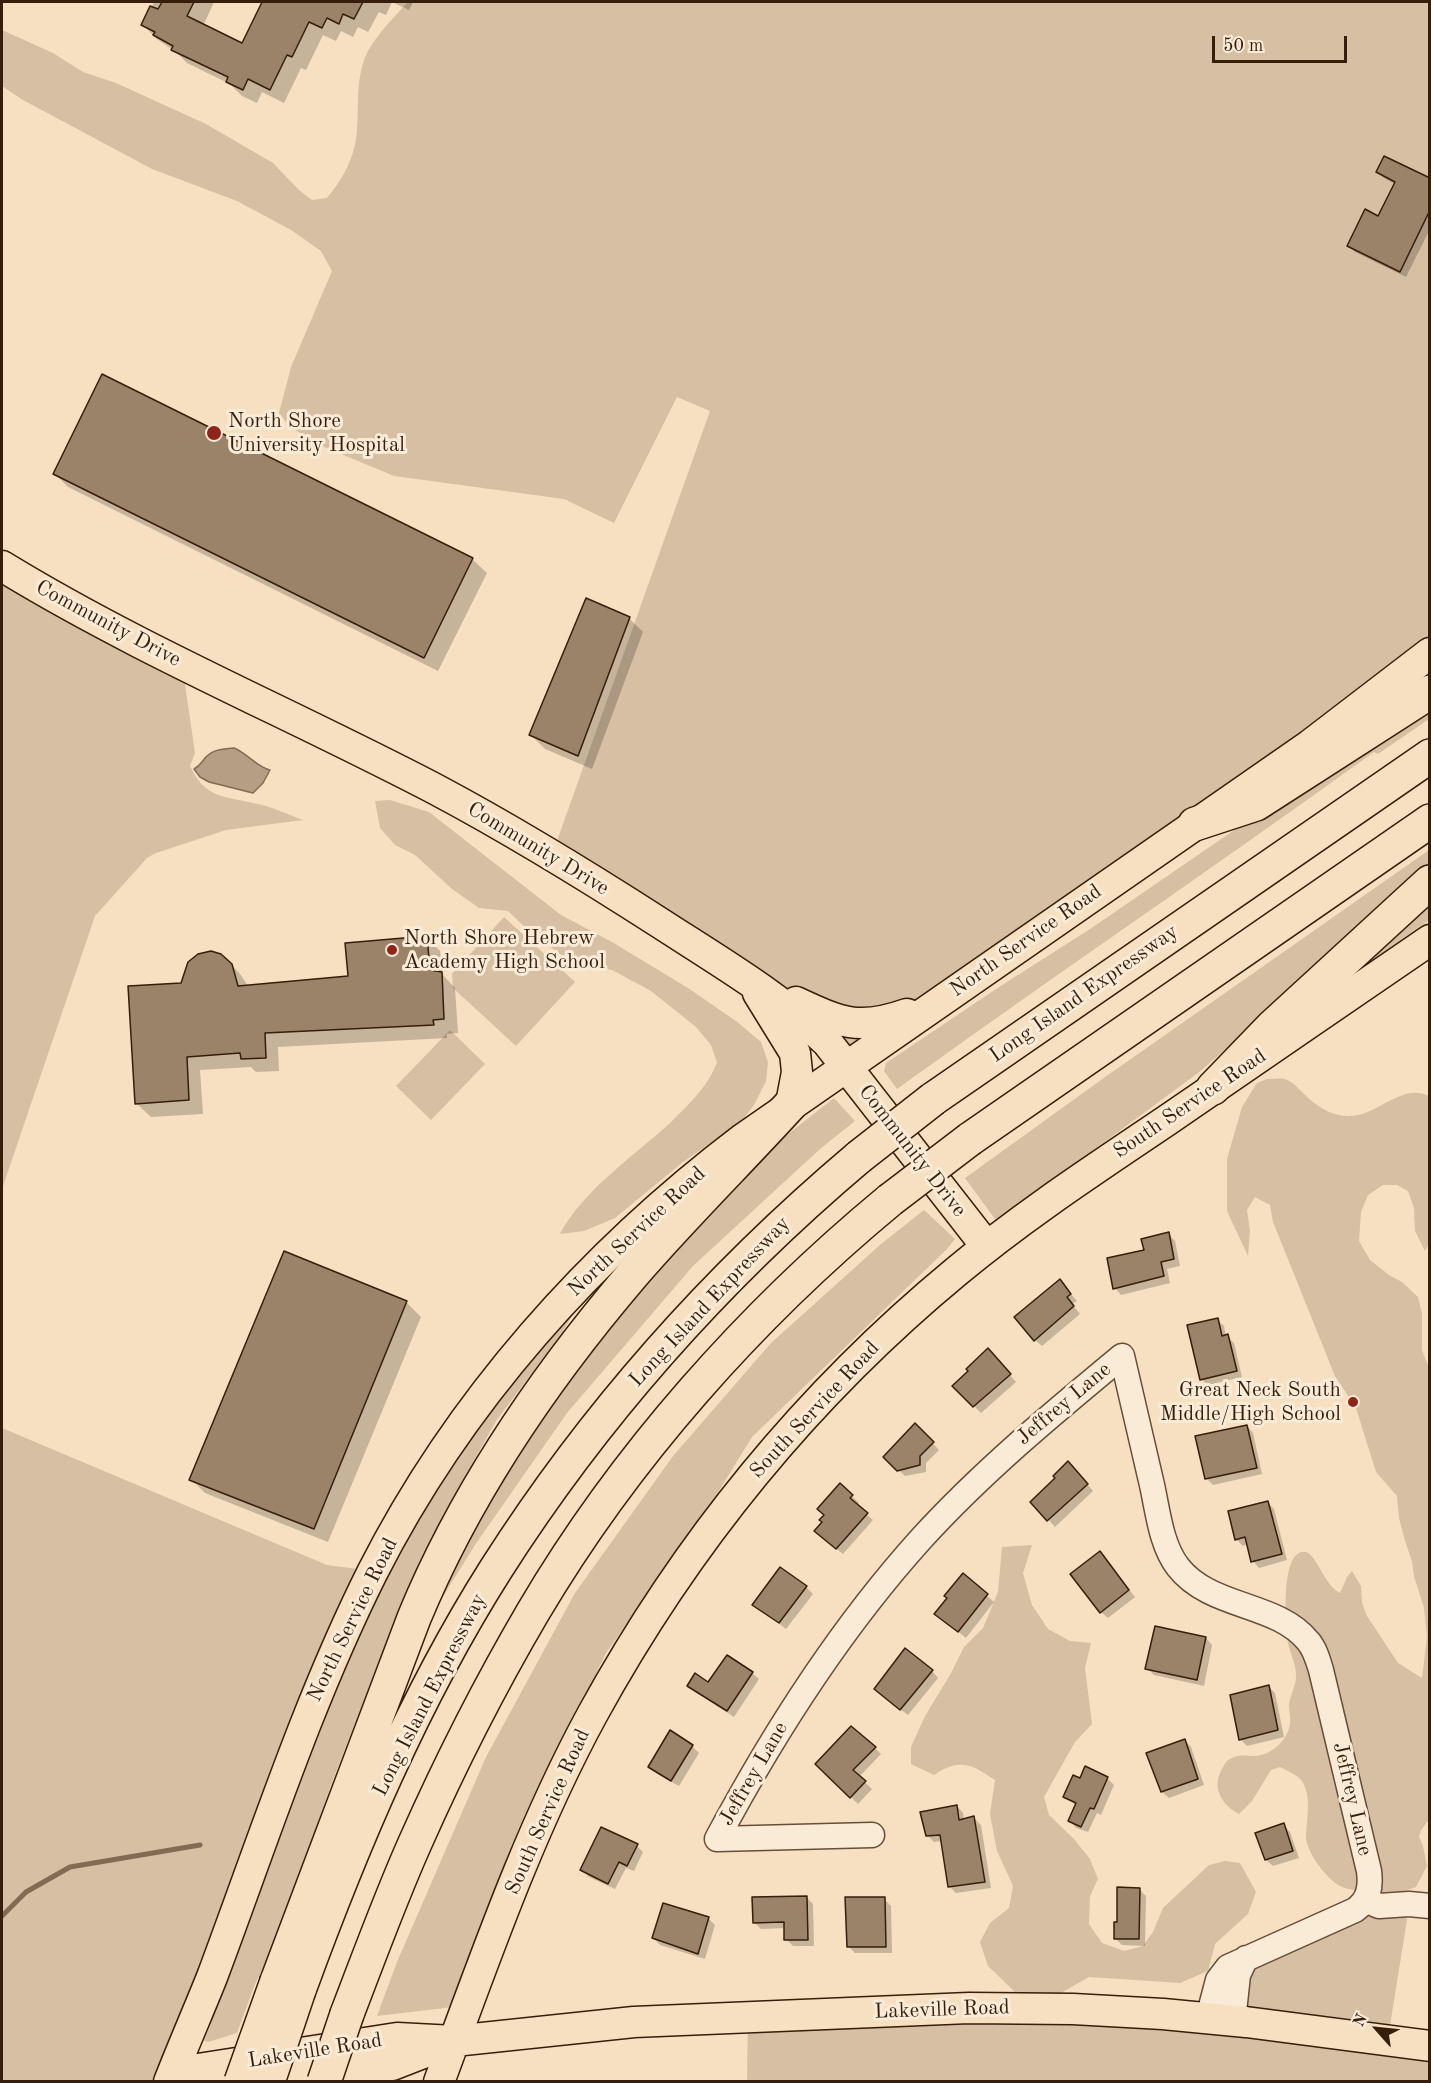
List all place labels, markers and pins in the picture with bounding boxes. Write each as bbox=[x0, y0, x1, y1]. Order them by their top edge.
place label: North Shore University Hospital bbox=[228, 408, 405, 458]
marker: North Shore University Hospital bbox=[205, 424, 223, 442]
place label: North Shore Hebrew Academy High School bbox=[404, 925, 605, 975]
marker: North Shore Hebrew Academy High School bbox=[385, 943, 399, 957]
place label: Great Neck South Middle/High School bbox=[1160, 1377, 1341, 1427]
marker: Great Neck South Middle/High School bbox=[1346, 1395, 1360, 1409]

